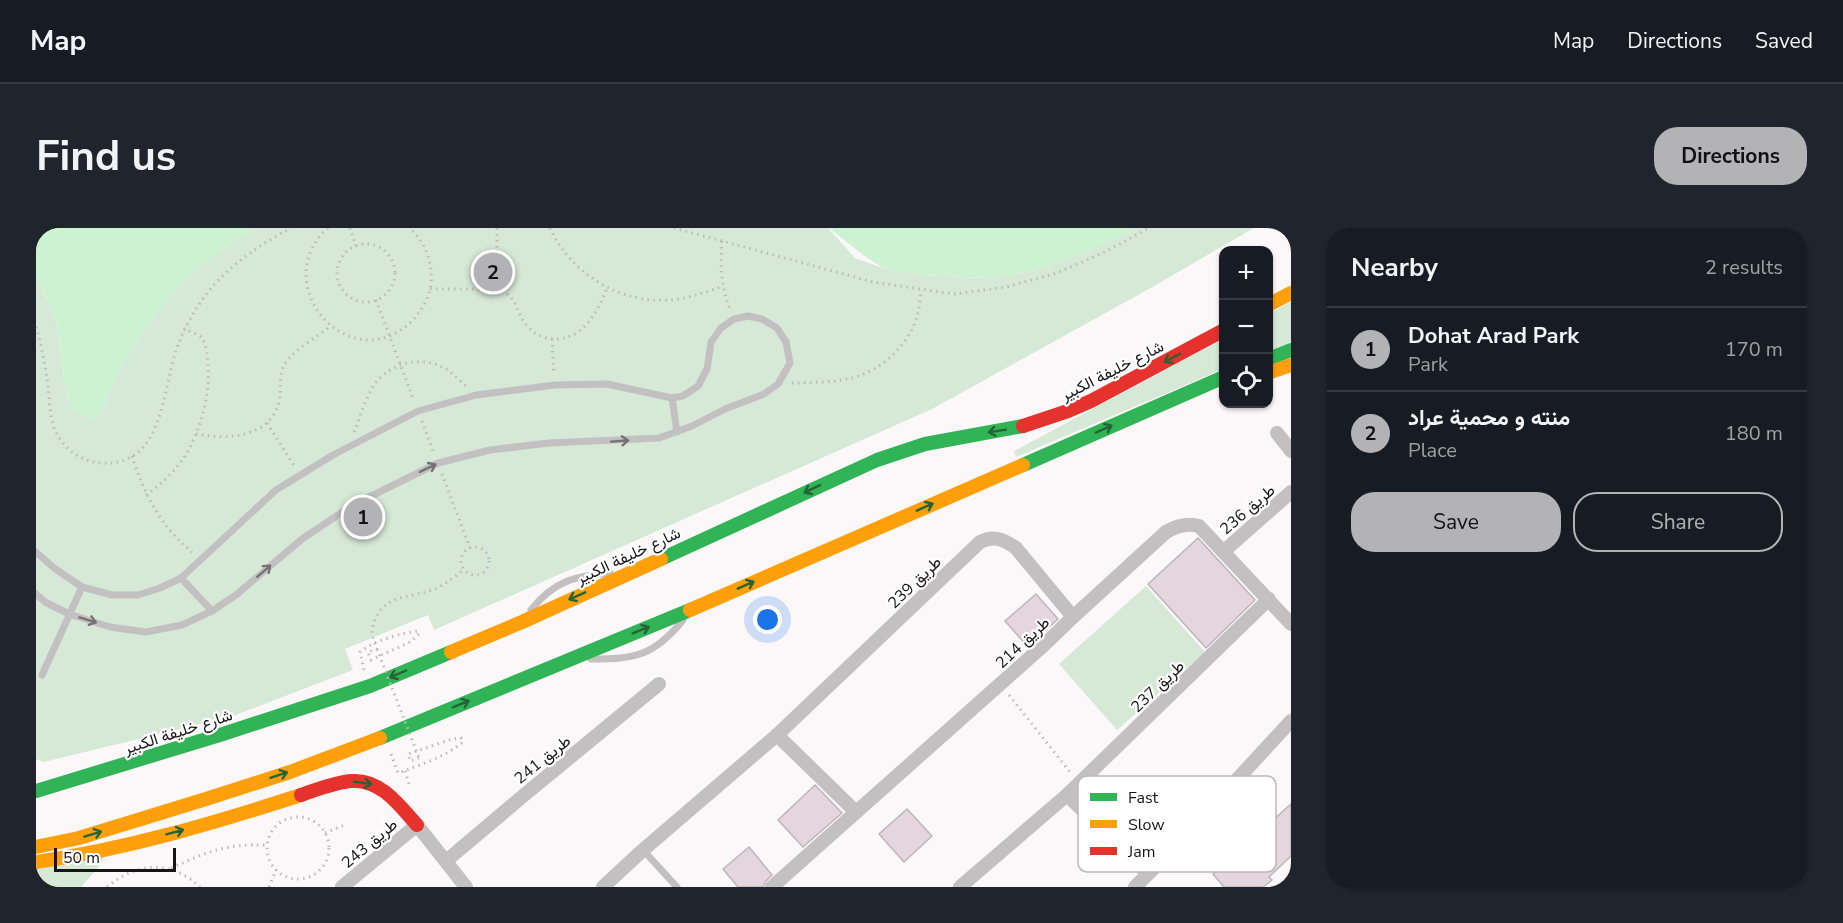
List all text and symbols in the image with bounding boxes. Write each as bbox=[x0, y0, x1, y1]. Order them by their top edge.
text: Map bbox=[30, 22, 86, 60]
text: Map bbox=[1553, 27, 1594, 55]
text: Directions bbox=[1627, 27, 1722, 55]
text: Saved bbox=[1755, 27, 1813, 55]
button: Directions bbox=[1654, 127, 1807, 185]
text: Find us bbox=[36, 128, 176, 185]
map controls bbox=[1219, 246, 1273, 408]
button: + bbox=[1219, 246, 1273, 300]
pin: 2 bbox=[474, 250, 512, 294]
text: Nearby bbox=[1351, 250, 1438, 285]
text: 2 results bbox=[1705, 254, 1783, 281]
button: − bbox=[1219, 300, 1273, 354]
text: Dohat Arad Park bbox=[1408, 321, 1579, 351]
street label: شارع خليفة الكبير bbox=[1056, 335, 1168, 407]
text: 1 bbox=[1365, 336, 1377, 363]
text: 170 m bbox=[1725, 336, 1783, 363]
text: Park bbox=[1408, 351, 1448, 378]
one-way arrow bbox=[1164, 352, 1181, 364]
button: locate bbox=[1219, 354, 1273, 408]
text: منته و محمية عراد bbox=[1408, 403, 1570, 433]
text: 2 bbox=[1365, 420, 1377, 447]
text: 180 m bbox=[1725, 420, 1783, 447]
one-way arrow bbox=[1094, 423, 1112, 435]
one-way arrow bbox=[987, 426, 1007, 437]
one-way arrow bbox=[609, 435, 629, 446]
text: Place bbox=[1408, 437, 1457, 464]
one-way arrow bbox=[419, 462, 437, 474]
street label: طريق 236 bbox=[1215, 480, 1280, 540]
one-way arrow bbox=[803, 484, 821, 496]
button: Save bbox=[1351, 492, 1561, 552]
button: Share bbox=[1573, 492, 1783, 552]
pin: 1 bbox=[344, 494, 382, 540]
one-way arrow bbox=[916, 501, 934, 513]
street label: شارع خليفة الكبير bbox=[572, 522, 684, 590]
street label: طريق 239 bbox=[883, 552, 946, 614]
one-way arrow bbox=[256, 564, 271, 578]
one-way arrow bbox=[737, 579, 755, 591]
one-way arrow bbox=[569, 591, 587, 603]
your location bbox=[753, 605, 782, 634]
street label: طريق 214 bbox=[991, 612, 1055, 674]
one-way arrow bbox=[78, 615, 97, 626]
one-way arrow bbox=[631, 624, 650, 635]
street label: طريق 237 bbox=[1126, 656, 1189, 718]
one-way arrow bbox=[390, 669, 408, 680]
one-way arrow bbox=[451, 698, 469, 709]
street label: شارع خليفة الكبير bbox=[120, 704, 235, 760]
street label: طريق 241 bbox=[510, 730, 576, 789]
one-way arrow bbox=[269, 769, 288, 780]
legend bbox=[1078, 776, 1276, 872]
one-way arrow bbox=[352, 778, 372, 789]
text: Fast bbox=[1128, 787, 1159, 809]
street label: طريق 243 bbox=[337, 814, 402, 874]
text: Slow bbox=[1128, 814, 1165, 836]
one-way arrow bbox=[165, 826, 184, 837]
one-way arrow bbox=[83, 828, 102, 839]
text: Jam bbox=[1127, 841, 1155, 863]
scale bar bbox=[54, 845, 176, 872]
text: 50 m bbox=[63, 847, 100, 869]

